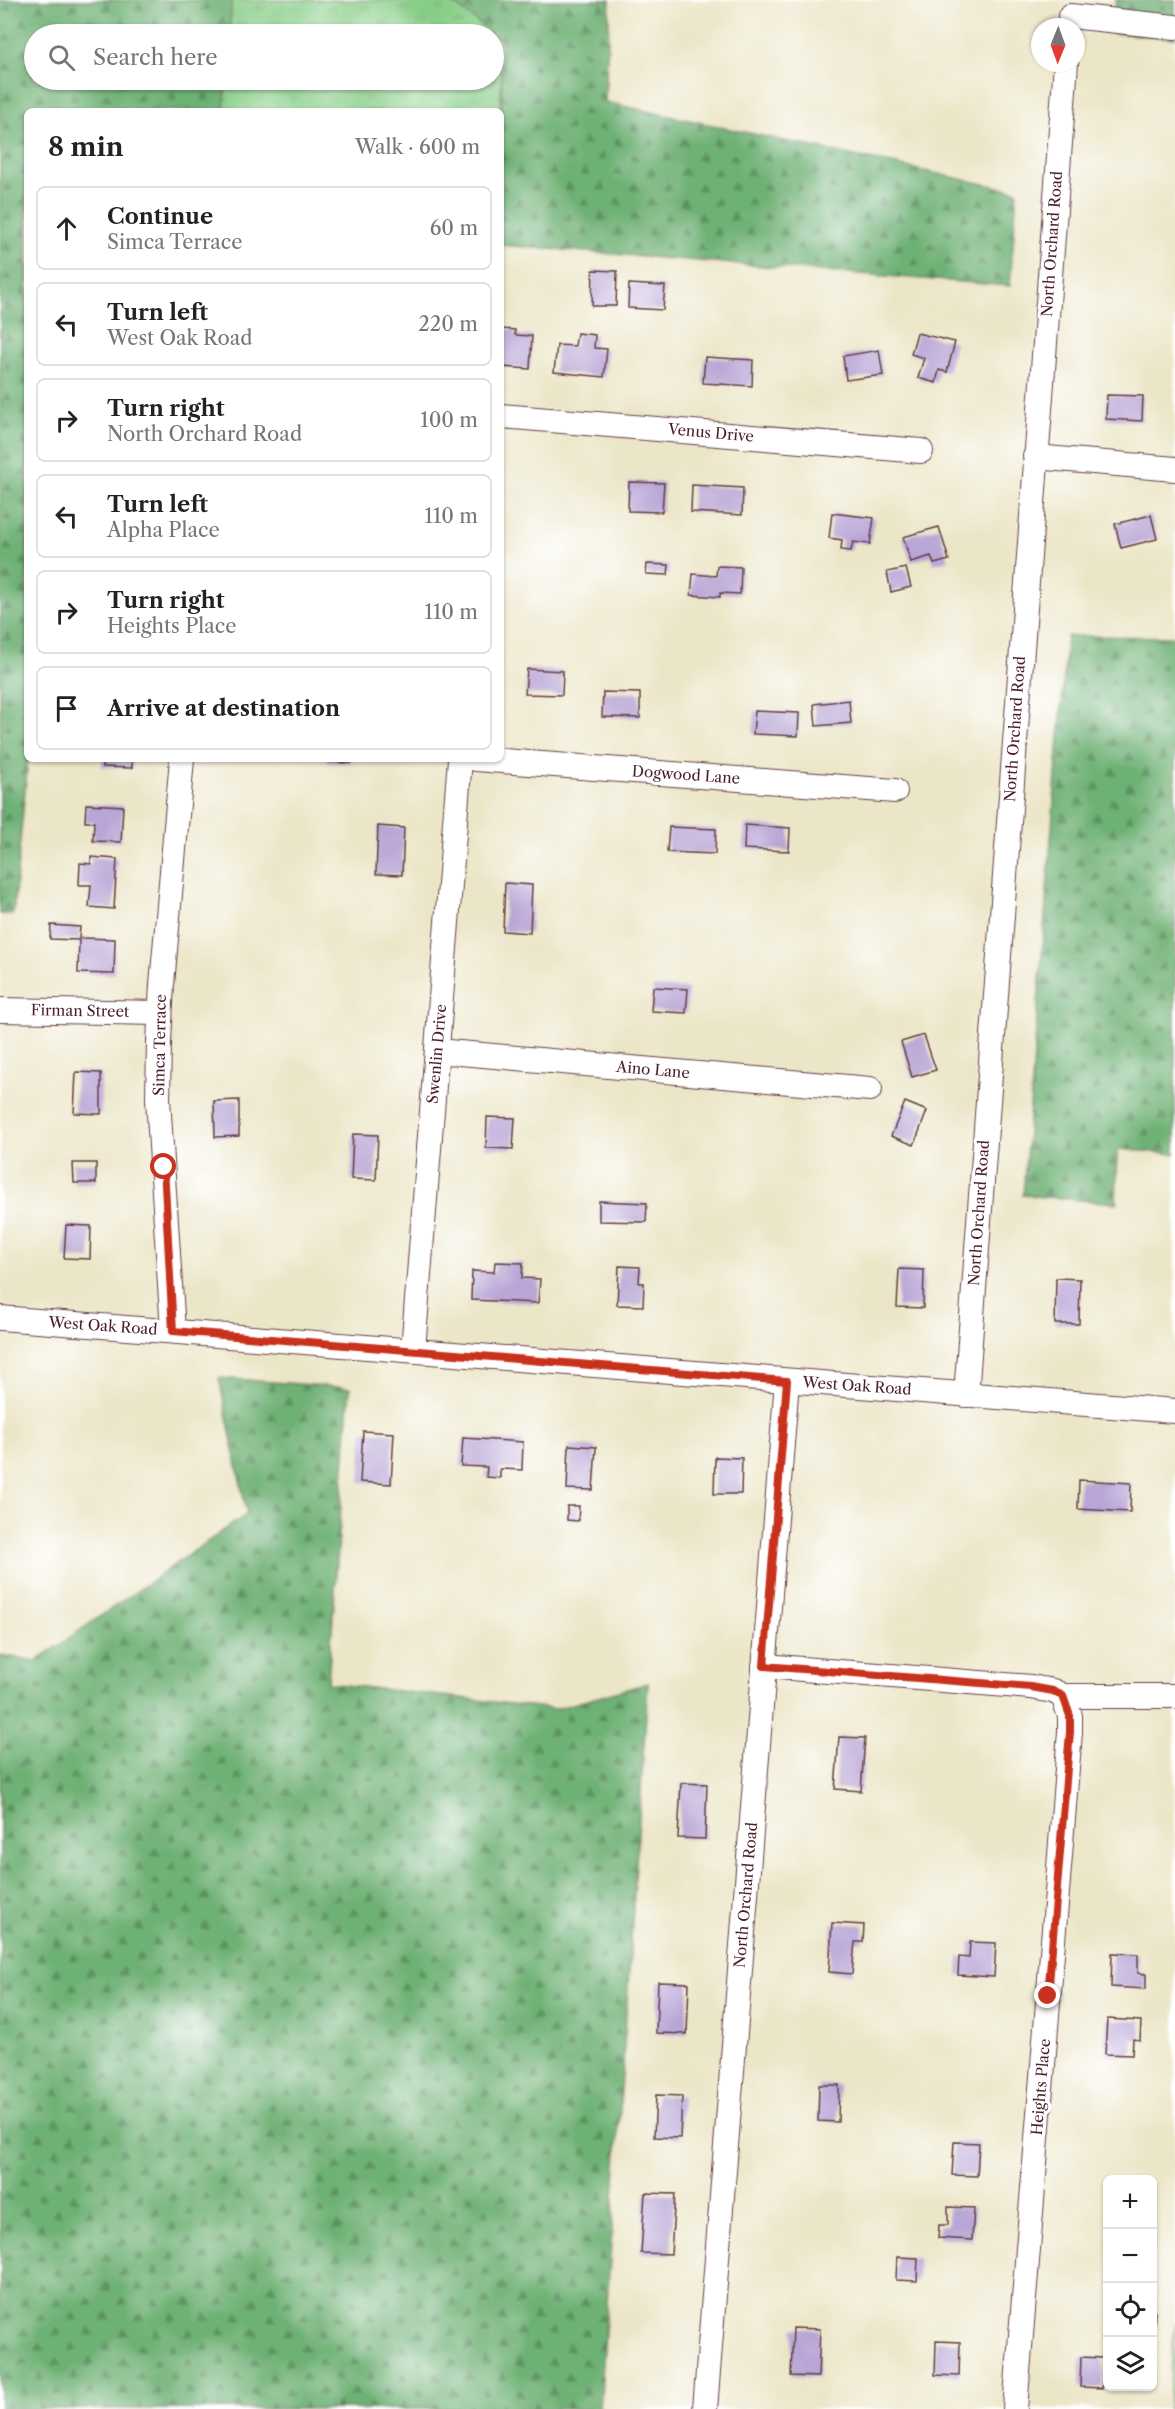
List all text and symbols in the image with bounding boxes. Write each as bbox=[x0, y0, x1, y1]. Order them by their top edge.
north arrow bbox=[1031, 18, 1085, 72]
search box bbox=[24, 24, 504, 90]
icon: search bbox=[45, 41, 78, 74]
text: Search here bbox=[93, 44, 218, 71]
text: 8 min bbox=[48, 131, 124, 163]
text: Walk · 600 m bbox=[355, 135, 480, 159]
street label: North Orchard Road bbox=[1037, 170, 1066, 318]
text: Continue bbox=[107, 203, 213, 230]
icon: ahead bbox=[50, 212, 83, 245]
text: 60 m bbox=[430, 216, 478, 240]
text: Simca Terrace bbox=[107, 230, 243, 254]
text: Turn left bbox=[107, 299, 208, 326]
icon: left bbox=[50, 308, 83, 341]
text: 220 m bbox=[418, 312, 478, 336]
text: West Oak Road bbox=[107, 326, 253, 350]
text: Turn right bbox=[107, 395, 225, 422]
icon: right bbox=[50, 404, 83, 437]
text: 100 m bbox=[420, 408, 478, 432]
street label: Venus Drive bbox=[666, 419, 755, 446]
text: North Orchard Road bbox=[107, 422, 302, 446]
text: Turn left bbox=[107, 491, 208, 518]
icon: left bbox=[50, 500, 83, 533]
text: 110 m bbox=[425, 504, 478, 528]
text: Alpha Place bbox=[107, 518, 220, 542]
text: Turn right bbox=[107, 587, 225, 614]
icon: right bbox=[50, 596, 83, 629]
text: 110 m bbox=[425, 600, 478, 624]
text: Heights Place bbox=[107, 614, 237, 638]
street label: North Orchard Road bbox=[1000, 655, 1029, 803]
icon: arrive bbox=[50, 692, 83, 725]
text: Arrive at destination bbox=[107, 695, 340, 722]
street label: Dogwood Lane bbox=[631, 761, 741, 788]
street label: Simca Terrace bbox=[149, 994, 170, 1096]
street label: Firman Street bbox=[31, 1000, 130, 1021]
street label: Swenlin Drive bbox=[423, 1003, 450, 1105]
street label: Aino Lane bbox=[614, 1057, 691, 1082]
street label: North Orchard Road bbox=[964, 1139, 993, 1287]
route start bbox=[150, 1153, 176, 1179]
street label: West Oak Road bbox=[47, 1312, 158, 1339]
street label: West Oak Road bbox=[801, 1372, 912, 1399]
street label: North Orchard Road bbox=[730, 1821, 761, 1969]
route end bbox=[1034, 1982, 1060, 2008]
street label: Heights Place bbox=[1027, 2038, 1054, 2136]
map controls bbox=[1103, 2175, 1157, 2391]
button: + bbox=[1103, 2175, 1157, 2229]
button: − bbox=[1103, 2229, 1157, 2283]
button: locate bbox=[1103, 2283, 1157, 2337]
button: layers bbox=[1103, 2337, 1157, 2391]

